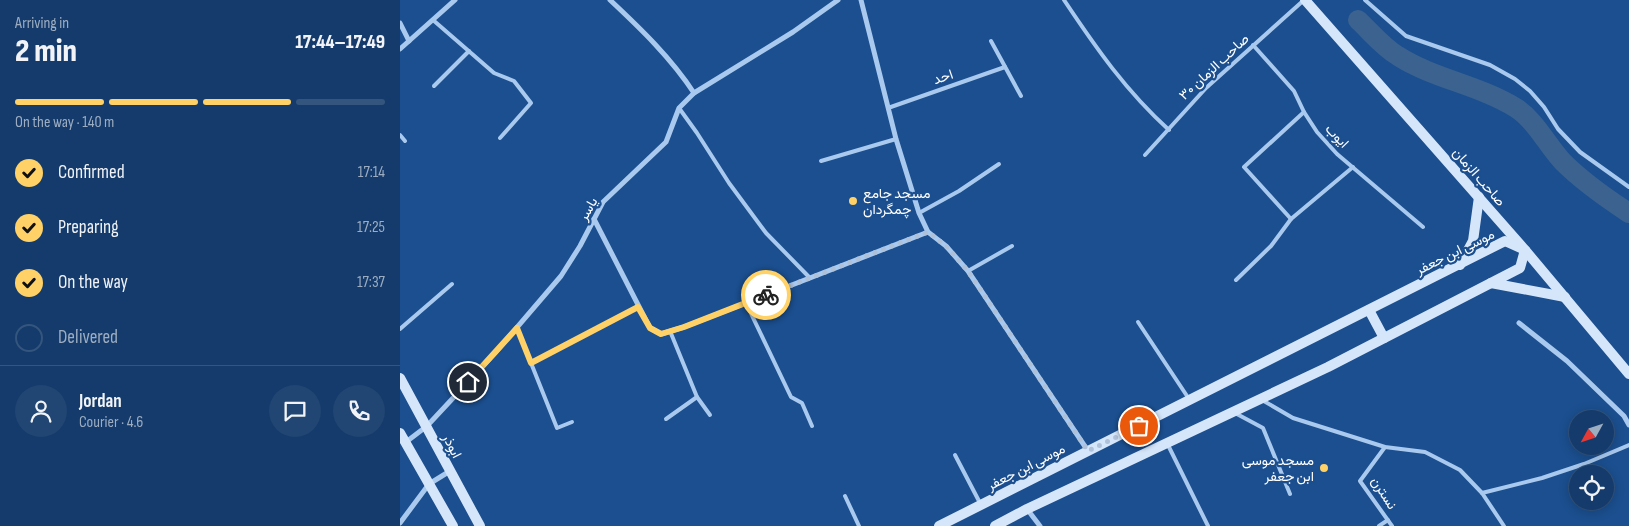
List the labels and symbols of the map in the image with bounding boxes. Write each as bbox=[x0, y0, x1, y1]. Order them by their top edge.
street label: صاحب الزمان ۳۰ bbox=[1175, 30, 1253, 104]
street label: احد bbox=[931, 66, 955, 88]
street label: ایوب bbox=[1322, 120, 1352, 152]
street label: صاحب الزمان bbox=[1449, 144, 1509, 210]
place label: مسجد جامع چمگردان bbox=[863, 185, 930, 219]
street label: یاسر bbox=[574, 194, 601, 225]
marker: مسجد جامع چمگردان bbox=[847, 195, 859, 207]
street label: موسی ابن جعفر bbox=[1412, 226, 1497, 279]
courier bbox=[741, 270, 791, 320]
pin bbox=[447, 361, 489, 403]
pin bbox=[1118, 405, 1160, 447]
north arrow bbox=[1569, 410, 1614, 455]
street label: ابوذر bbox=[438, 430, 465, 461]
street label: موسی ابن جعفر bbox=[983, 440, 1068, 494]
place label: مسجد موسی ابن جعفر bbox=[1242, 452, 1314, 485]
marker: مسجد موسی ابن جعفر bbox=[1318, 462, 1330, 474]
street label: نسترن bbox=[1367, 474, 1401, 512]

